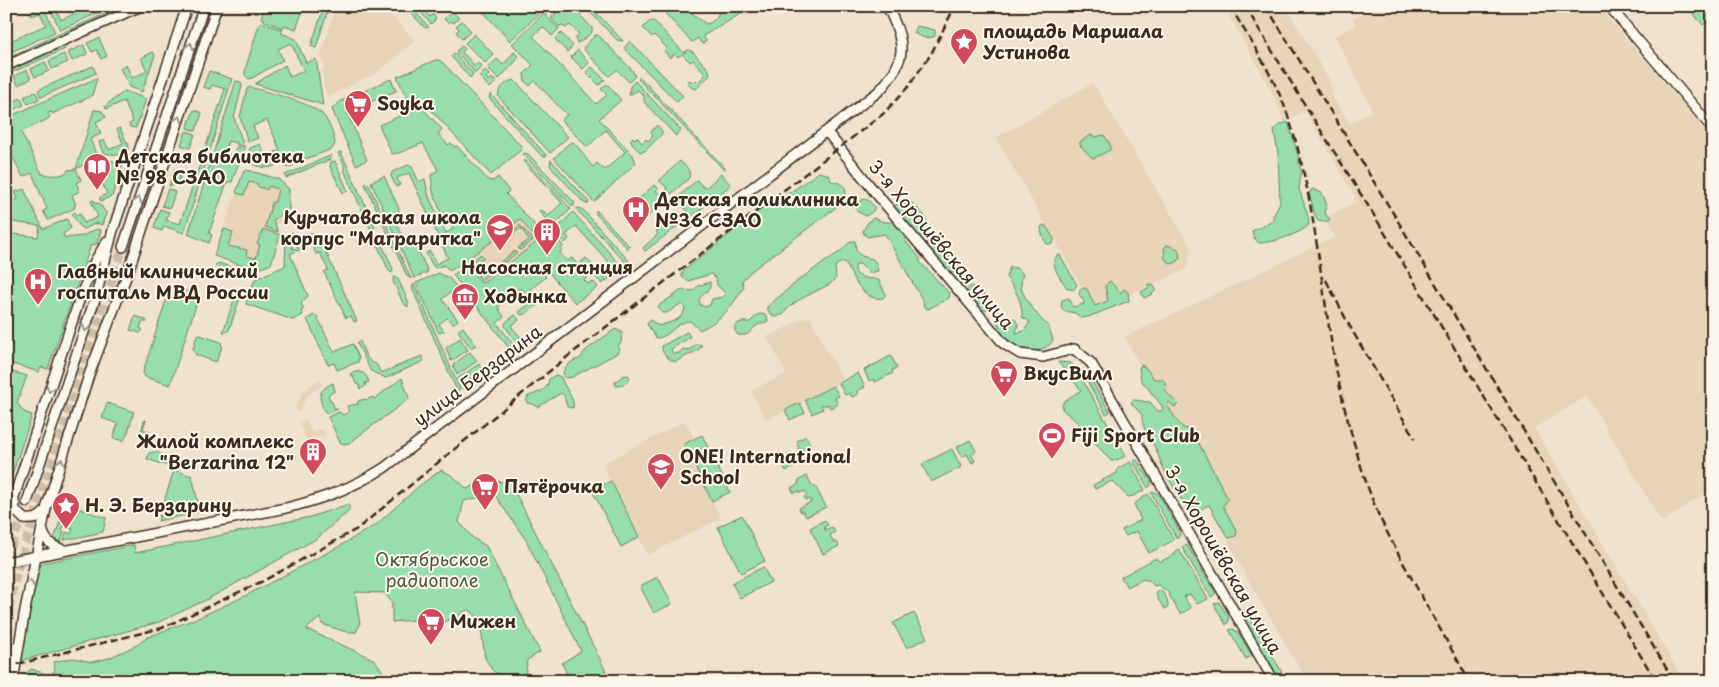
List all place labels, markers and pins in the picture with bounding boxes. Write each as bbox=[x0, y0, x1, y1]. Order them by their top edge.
place label: площадь Маршала Устинова bbox=[982, 17, 1164, 65]
place icon: площадь Маршала Устинова bbox=[949, 27, 979, 66]
supermarket icon: Soyka bbox=[343, 89, 373, 128]
place label: Soyka bbox=[377, 89, 434, 116]
place label: Детская библиотека № 98 СЗАО bbox=[115, 142, 304, 190]
library icon: Детская библиотека № 98 СЗАО bbox=[82, 152, 112, 191]
place label: Детская поликлиника №36 СЗАО bbox=[654, 185, 859, 233]
hospital icon: Детская поликлиника №36 СЗАО bbox=[621, 195, 651, 234]
place label: Курчатовская школа корпус "Маграритка" bbox=[280, 203, 481, 251]
school or university icon: Курчатовская школа корпус "Маграритка" bbox=[485, 213, 515, 252]
building icon: Насосная станция bbox=[532, 217, 562, 256]
place label: Насосная станция bbox=[461, 253, 633, 280]
place label: Главный клинический госпиталь МВД России bbox=[57, 257, 269, 305]
hospital icon: Главный клинический госпиталь МВД России bbox=[23, 267, 53, 306]
museum icon: Ходынка bbox=[450, 282, 480, 321]
place label: Ходынка bbox=[484, 282, 567, 309]
supermarket icon: ВкусВилл bbox=[989, 359, 1019, 398]
place label: ВкусВилл bbox=[1023, 359, 1112, 386]
sports icon: Fiji Sport Club bbox=[1037, 421, 1067, 460]
place label: Fiji Sport Club bbox=[1071, 421, 1200, 448]
place label: Жилой комплекс "Berzarina 12" bbox=[136, 427, 294, 475]
building icon: Жилой комплекс "Berzarina 12" bbox=[298, 437, 328, 476]
place label: ONE! International School bbox=[680, 442, 851, 490]
school or university icon: ONE! International School bbox=[646, 452, 676, 491]
supermarket icon: Пятёрочка bbox=[470, 472, 500, 511]
place label: Пятёрочка bbox=[504, 472, 605, 499]
place icon: Н. Э. Берзарину bbox=[51, 491, 81, 530]
place label: Н. Э. Берзарину bbox=[85, 491, 232, 518]
supermarket icon: Мижен bbox=[416, 607, 446, 646]
place label: Мижен bbox=[450, 607, 516, 634]

